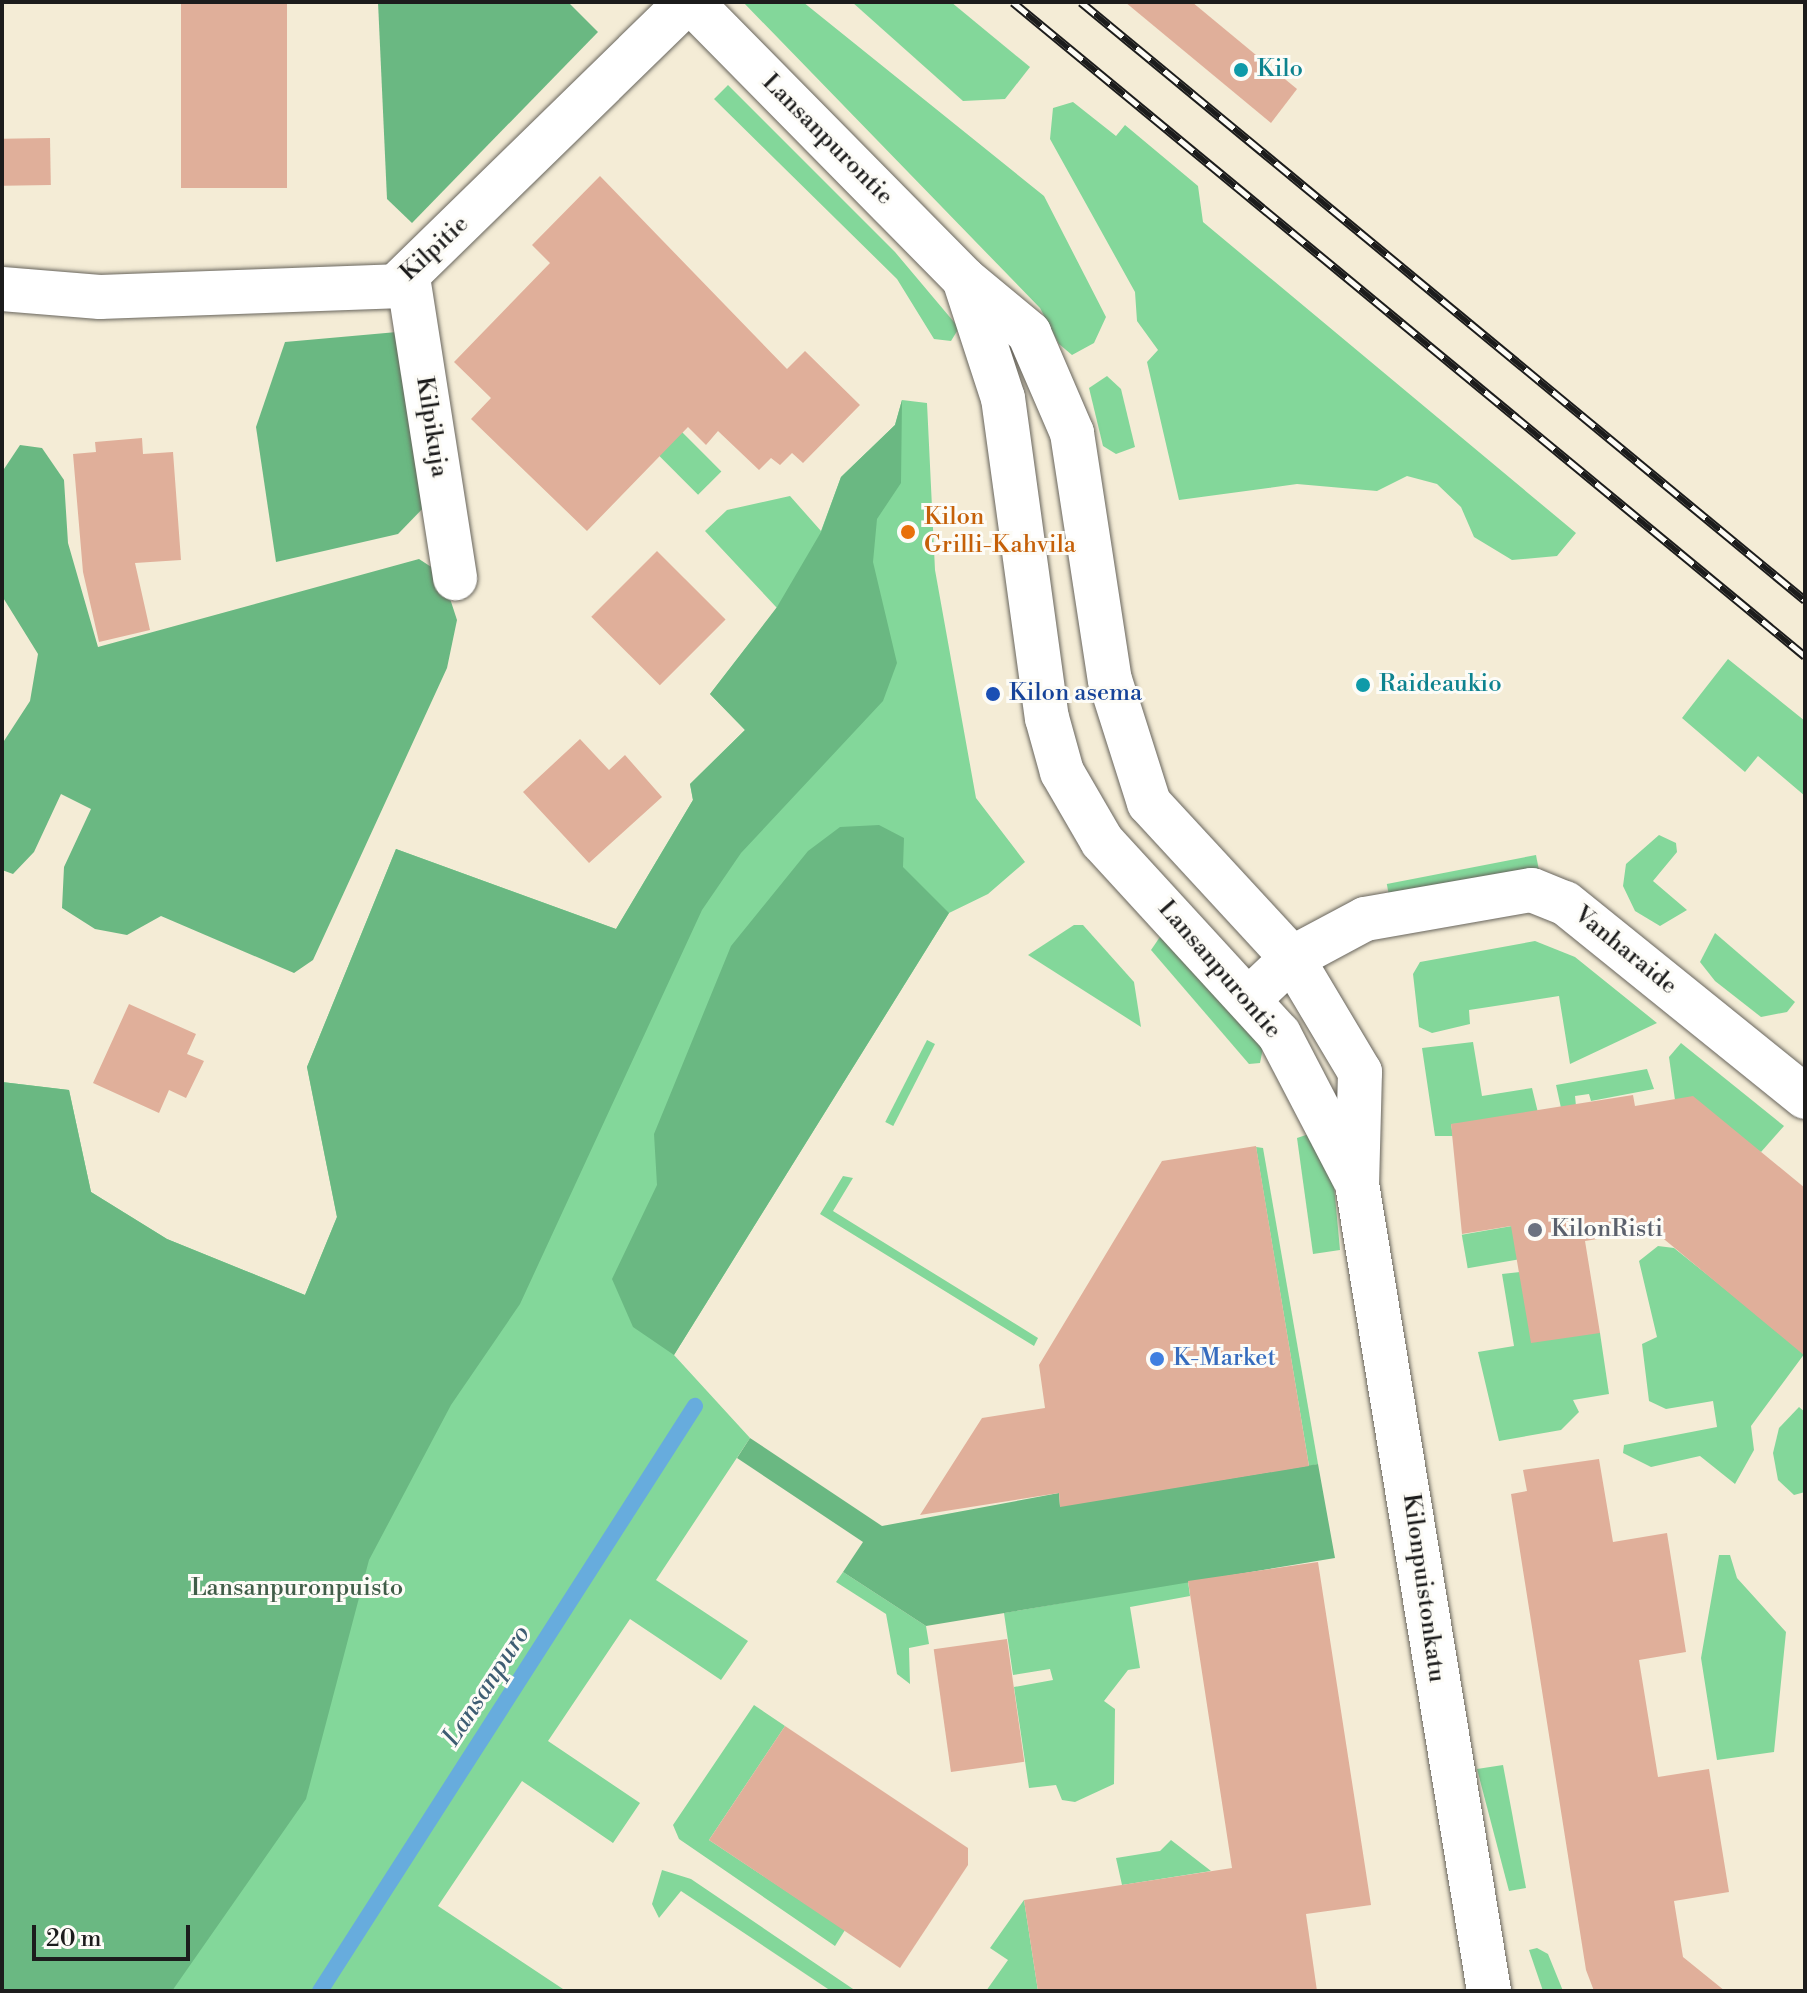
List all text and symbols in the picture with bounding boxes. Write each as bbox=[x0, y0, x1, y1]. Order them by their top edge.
place label: Kilo bbox=[1257, 56, 1303, 84]
marker: Kilo bbox=[1232, 61, 1250, 79]
street label: Lansanpurontie bbox=[756, 69, 898, 211]
street label: Kilpitie bbox=[395, 210, 475, 288]
street label: Kilpikuja bbox=[409, 375, 453, 479]
place label: Kilon Grilli-Kahvila bbox=[924, 504, 1076, 560]
marker: Kilon Grilli-Kahvila bbox=[899, 523, 917, 541]
place label: Raideaukio bbox=[1379, 671, 1502, 699]
marker: Raideaukio bbox=[1354, 676, 1372, 694]
place label: Kilon asema bbox=[1009, 680, 1142, 708]
marker: Kilon asema bbox=[984, 685, 1002, 703]
street label: Lansanpurontie bbox=[1151, 895, 1287, 1045]
street label: Vanharaide bbox=[1568, 901, 1682, 1001]
place label: KilonRisti bbox=[1551, 1216, 1663, 1244]
marker: KilonRisti bbox=[1526, 1221, 1544, 1239]
place label: K-Market bbox=[1173, 1345, 1276, 1373]
marker: K-Market bbox=[1148, 1350, 1166, 1368]
street label: Kilonpuistonkatu bbox=[1396, 1492, 1450, 1684]
park label: Lansanpuronpuisto bbox=[191, 1575, 403, 1603]
water label: Lansanpuro bbox=[437, 1620, 537, 1752]
scale bar bbox=[36, 1909, 194, 1959]
text: 20 m bbox=[46, 1924, 102, 1954]

